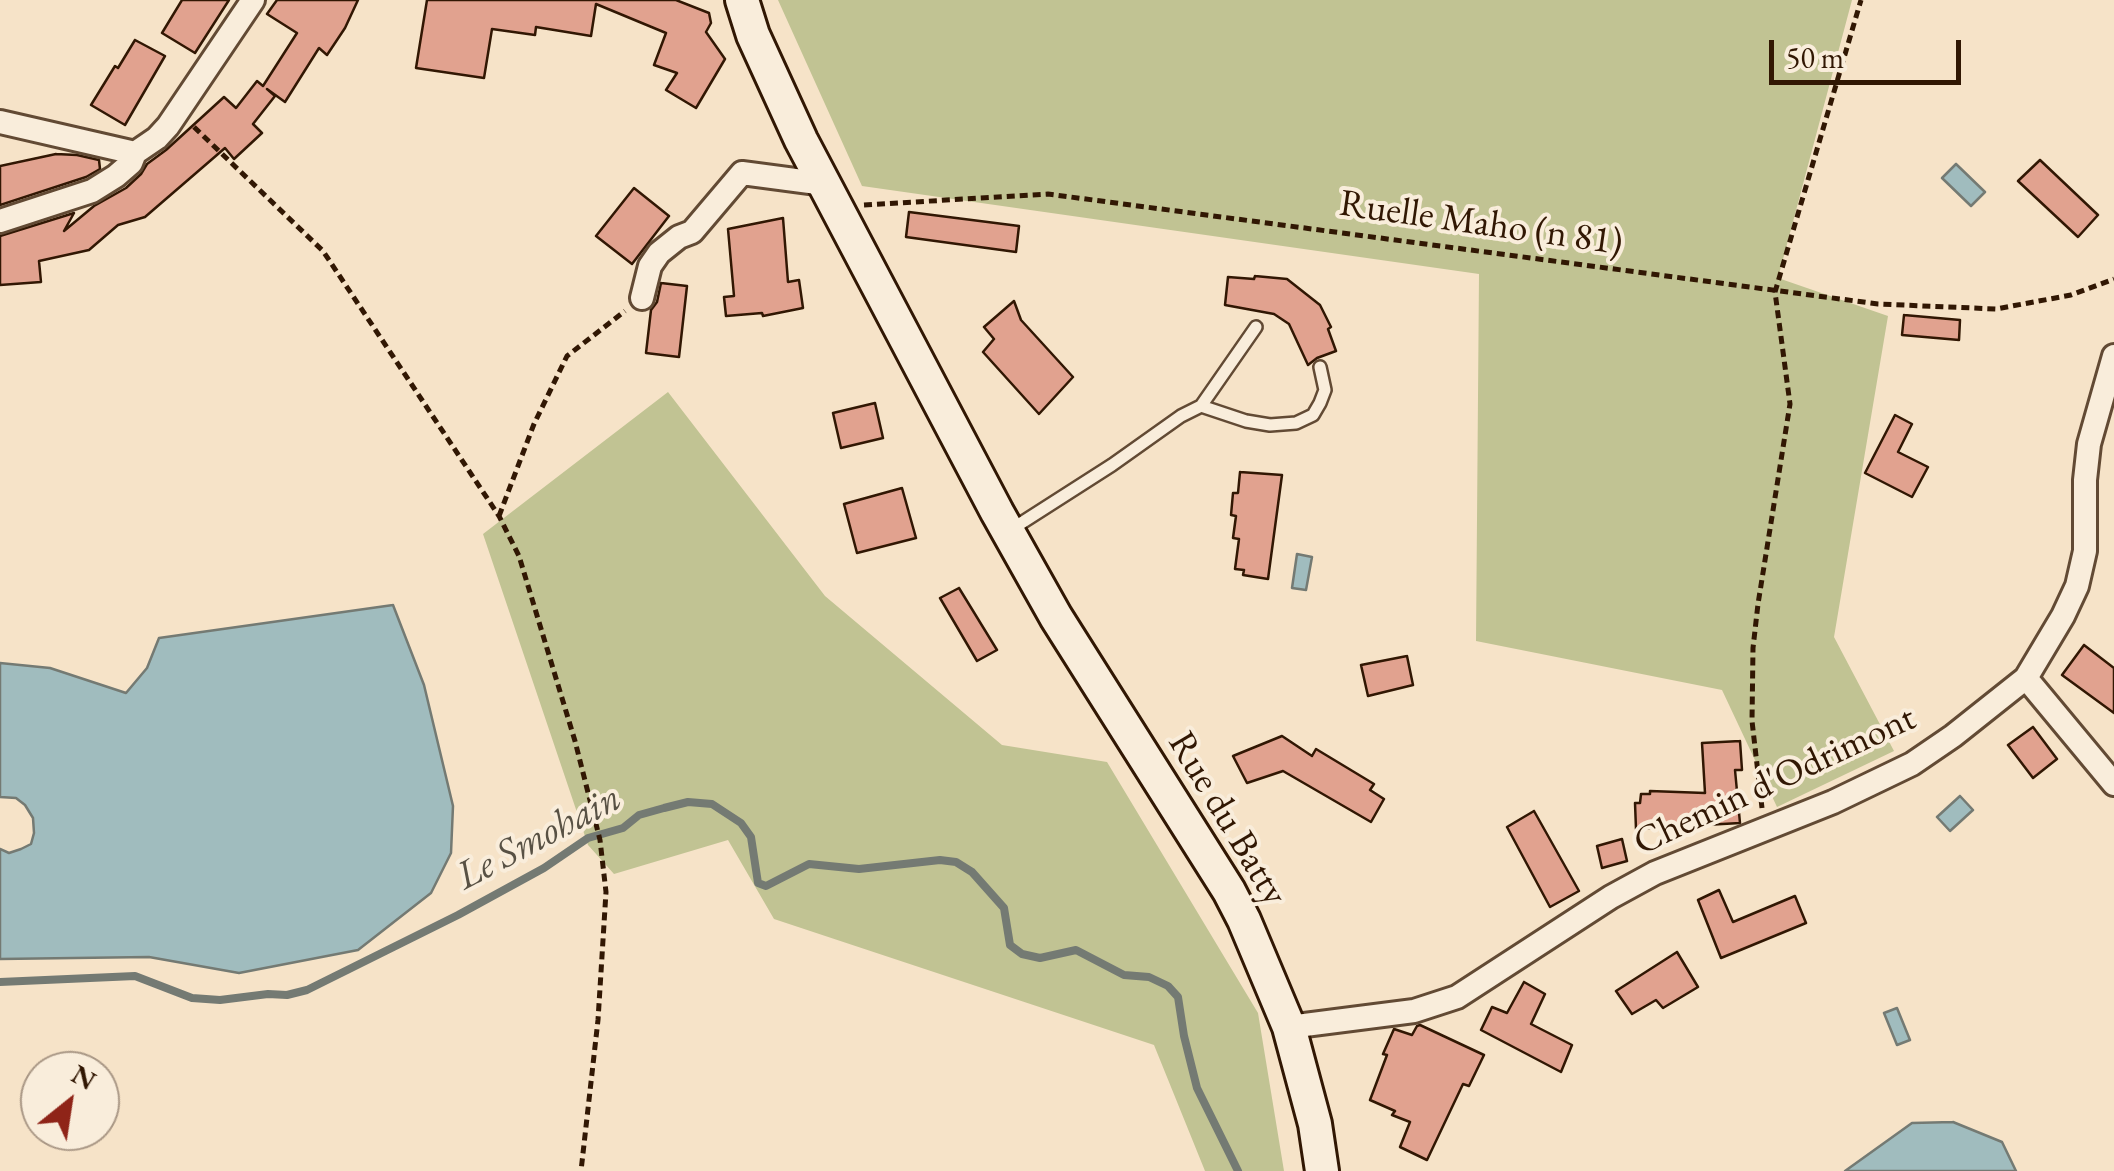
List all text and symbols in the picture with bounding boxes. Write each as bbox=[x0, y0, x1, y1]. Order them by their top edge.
scale bar bbox=[1774, 20, 1966, 82]
text: 50 m bbox=[1786, 38, 1844, 77]
street label: Ruelle Maho (n 81) bbox=[1337, 182, 1625, 266]
street label: Chemin d'Odrimont bbox=[1627, 696, 1923, 866]
street label: Rue du Batty bbox=[1157, 724, 1297, 914]
water label: Le Smohain bbox=[448, 775, 630, 901]
north arrow bbox=[20, 1051, 120, 1151]
text: N bbox=[65, 1055, 103, 1098]

